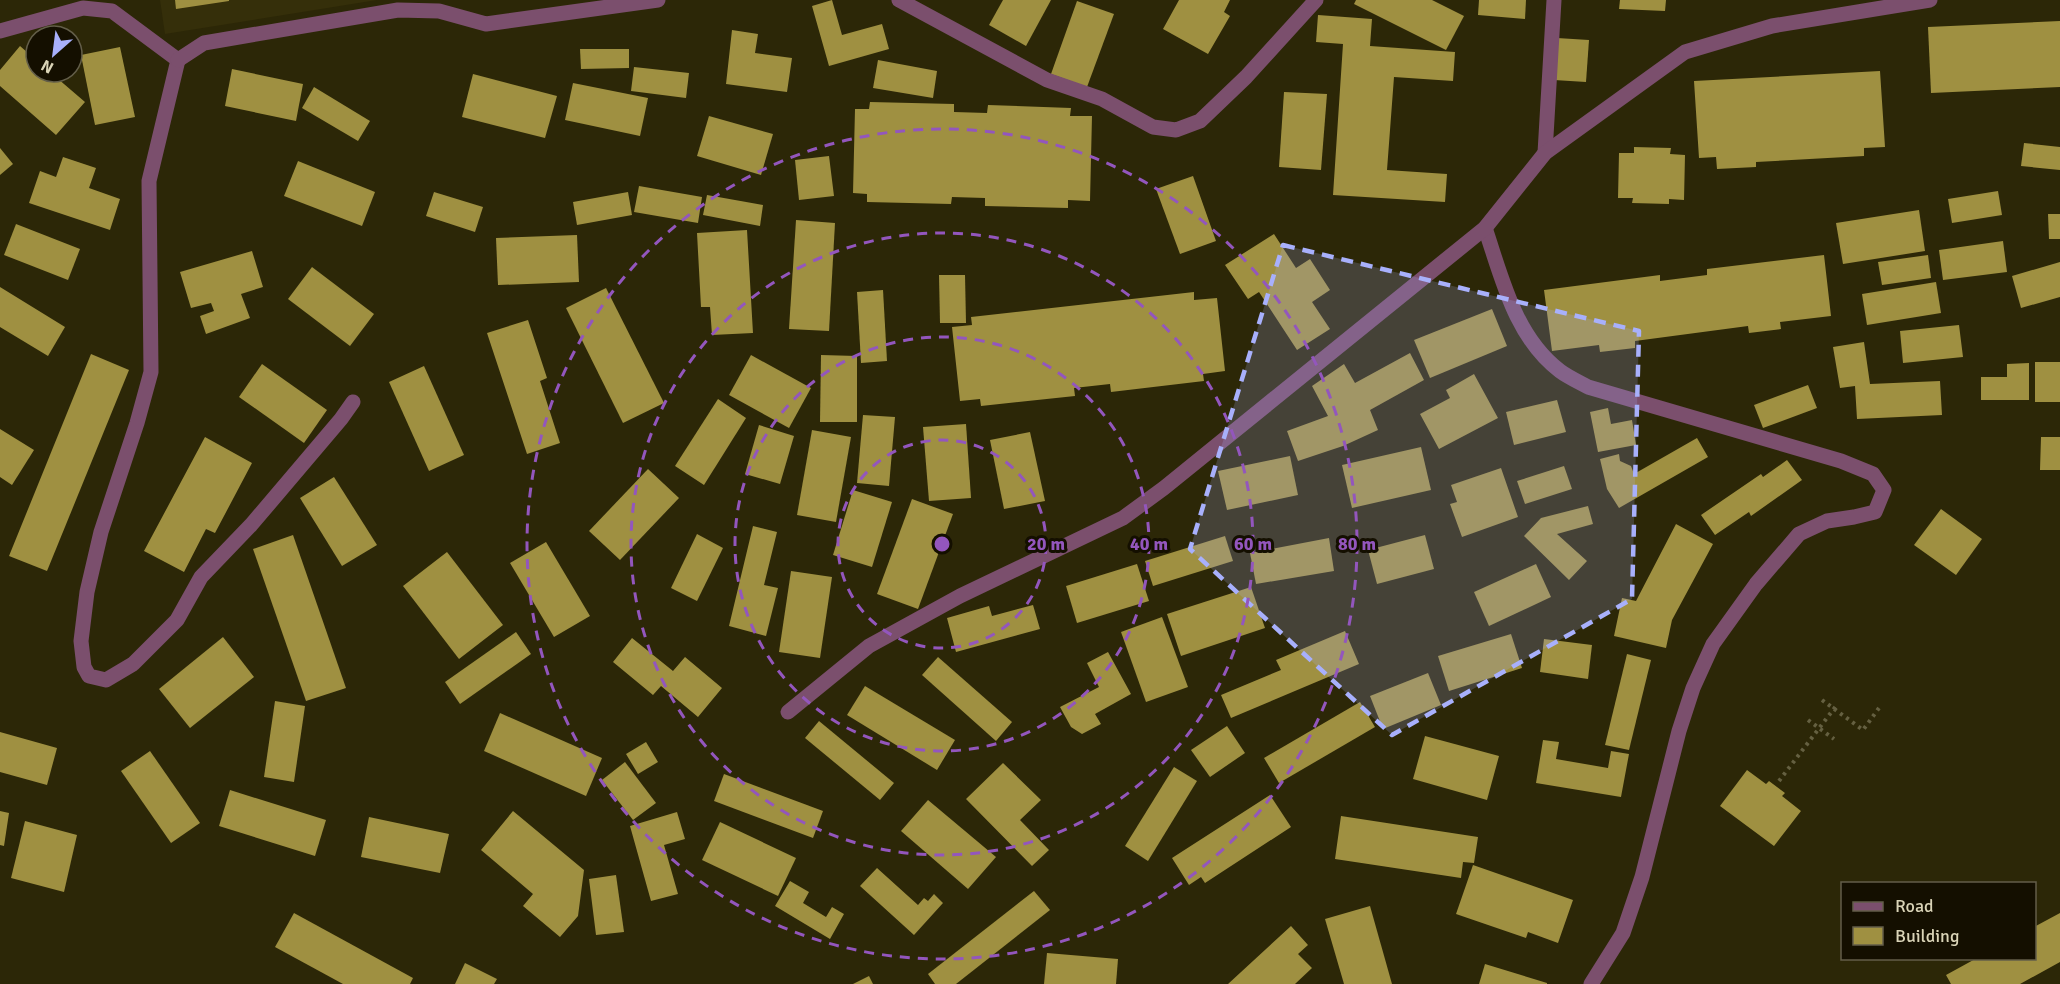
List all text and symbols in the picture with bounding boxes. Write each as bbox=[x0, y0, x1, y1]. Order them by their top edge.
north arrow bbox=[24, 24, 84, 84]
text: N bbox=[38, 55, 57, 78]
text: 20 m bbox=[1027, 533, 1065, 555]
text: 40 m bbox=[1130, 533, 1168, 555]
text: 60 m bbox=[1234, 533, 1272, 555]
text: 80 m bbox=[1338, 533, 1376, 555]
centre of rings bbox=[932, 534, 952, 554]
legend bbox=[1841, 882, 2036, 960]
text: Road bbox=[1895, 895, 1934, 917]
text: Building bbox=[1895, 925, 1959, 947]

